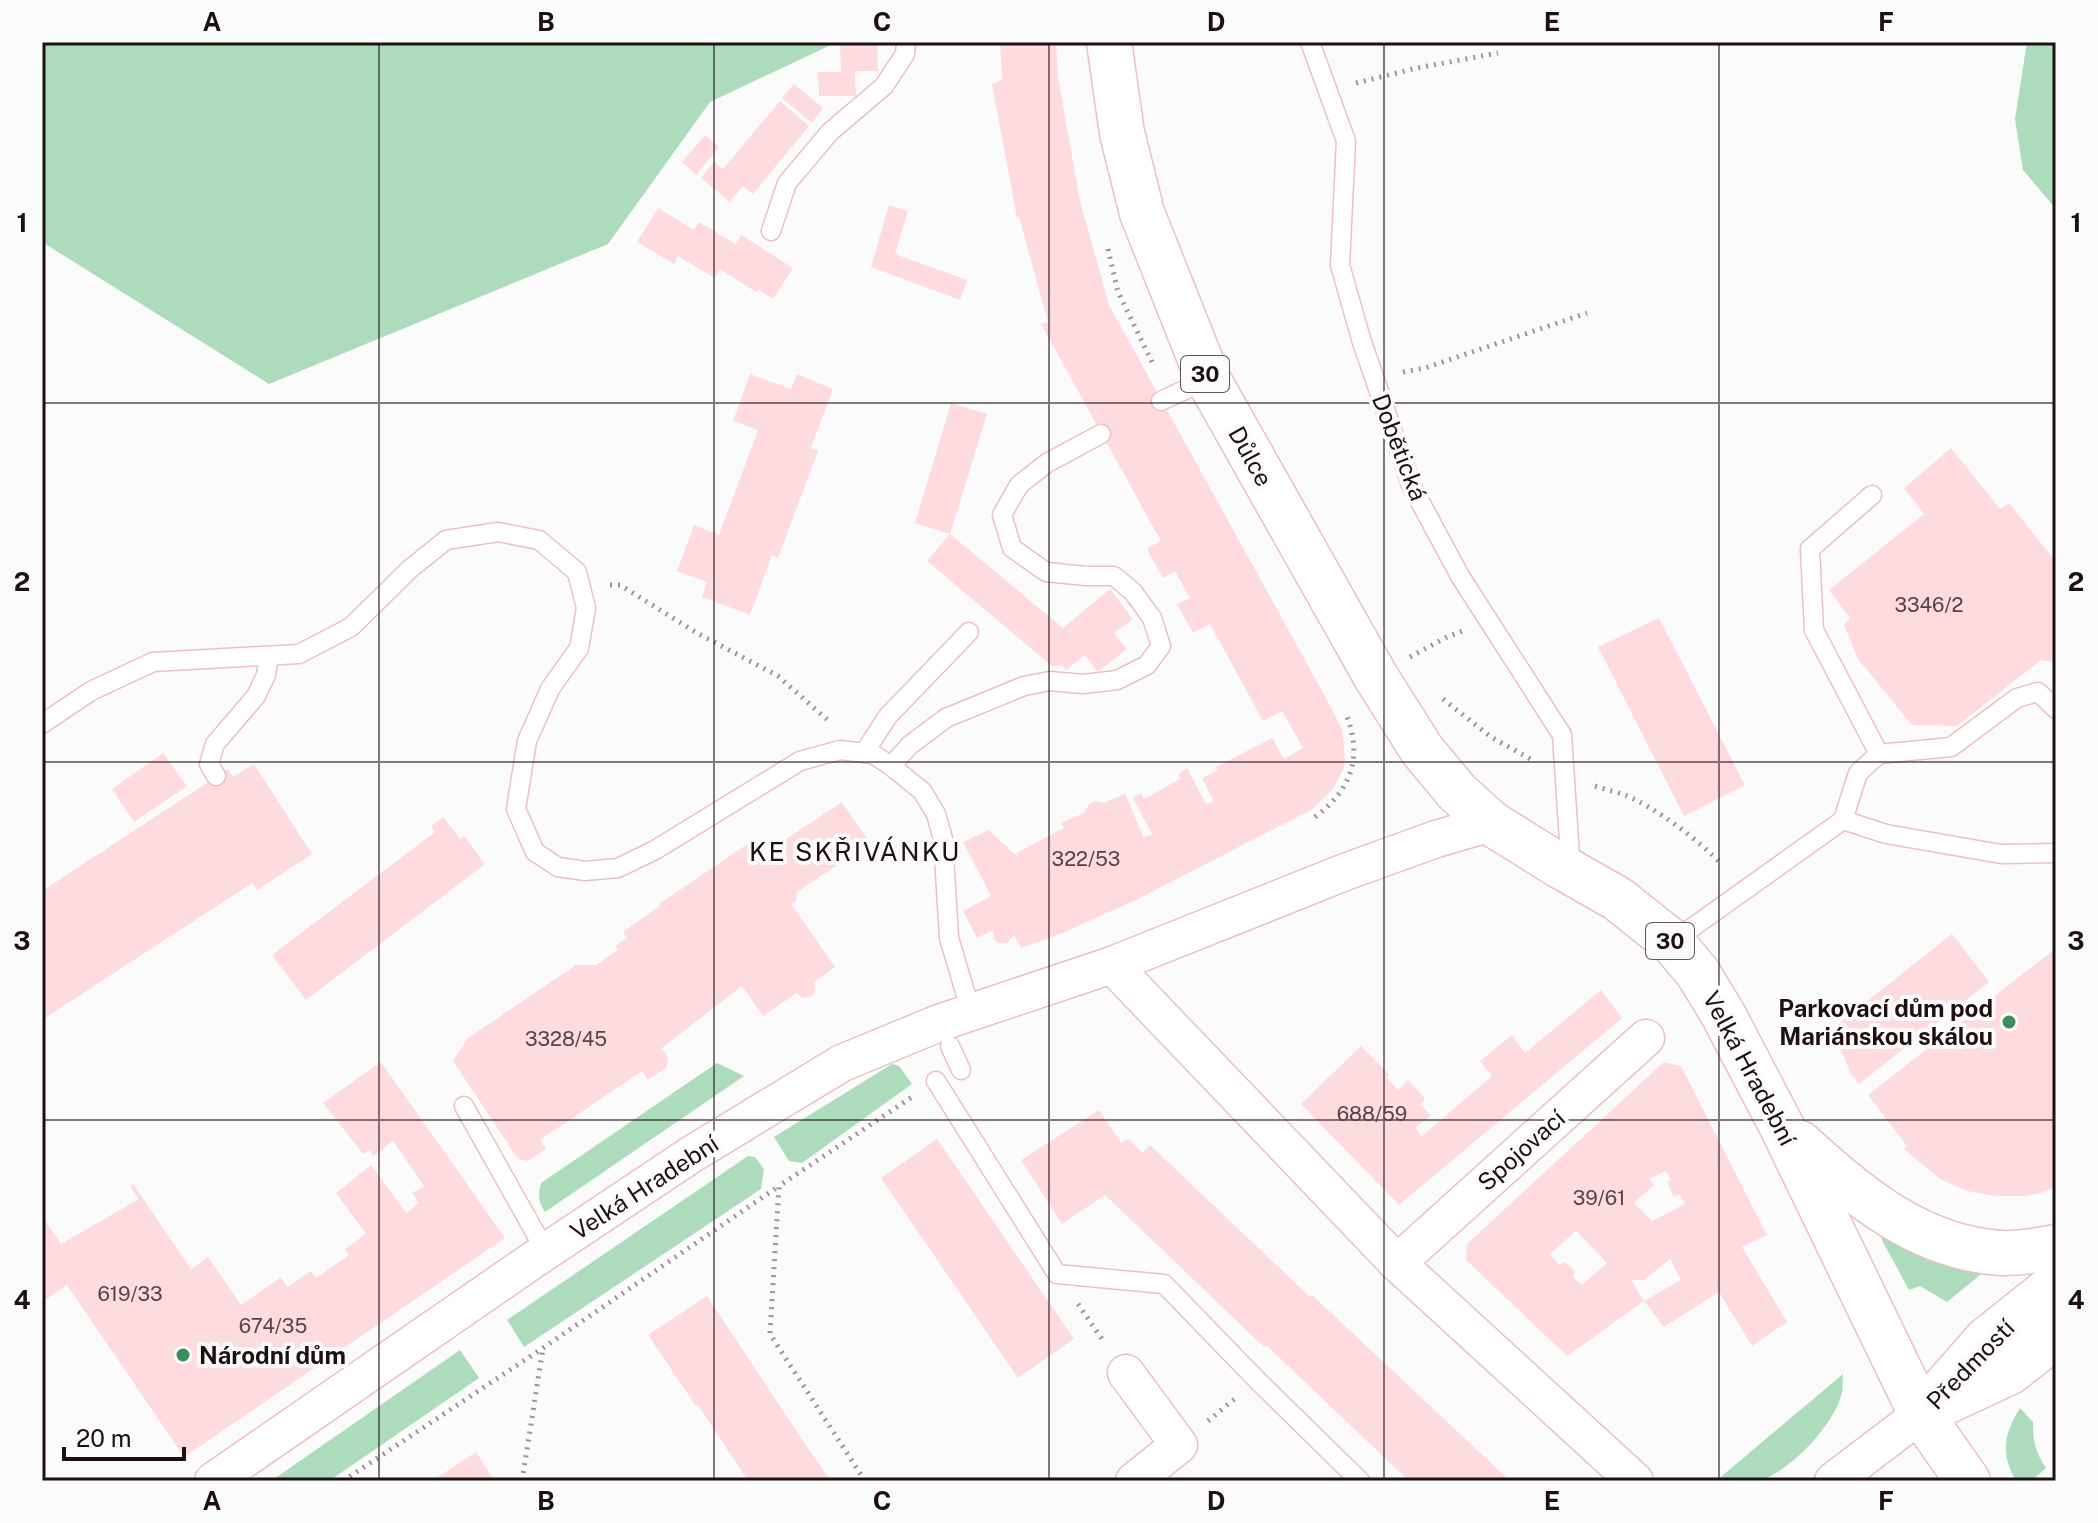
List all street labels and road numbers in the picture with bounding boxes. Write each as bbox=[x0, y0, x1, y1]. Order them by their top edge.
road number: 30 bbox=[1181, 356, 1229, 392]
street label: Dobětická bbox=[1367, 390, 1433, 504]
street label: Důlce bbox=[1223, 421, 1279, 491]
road number: 30 bbox=[1646, 923, 1694, 959]
street label: Velká Hradební bbox=[1698, 986, 1803, 1151]
street label: Spojovací bbox=[1472, 1103, 1571, 1196]
street label: Velká Hradební bbox=[565, 1128, 724, 1245]
street label: Předmostí bbox=[1920, 1312, 2020, 1415]

